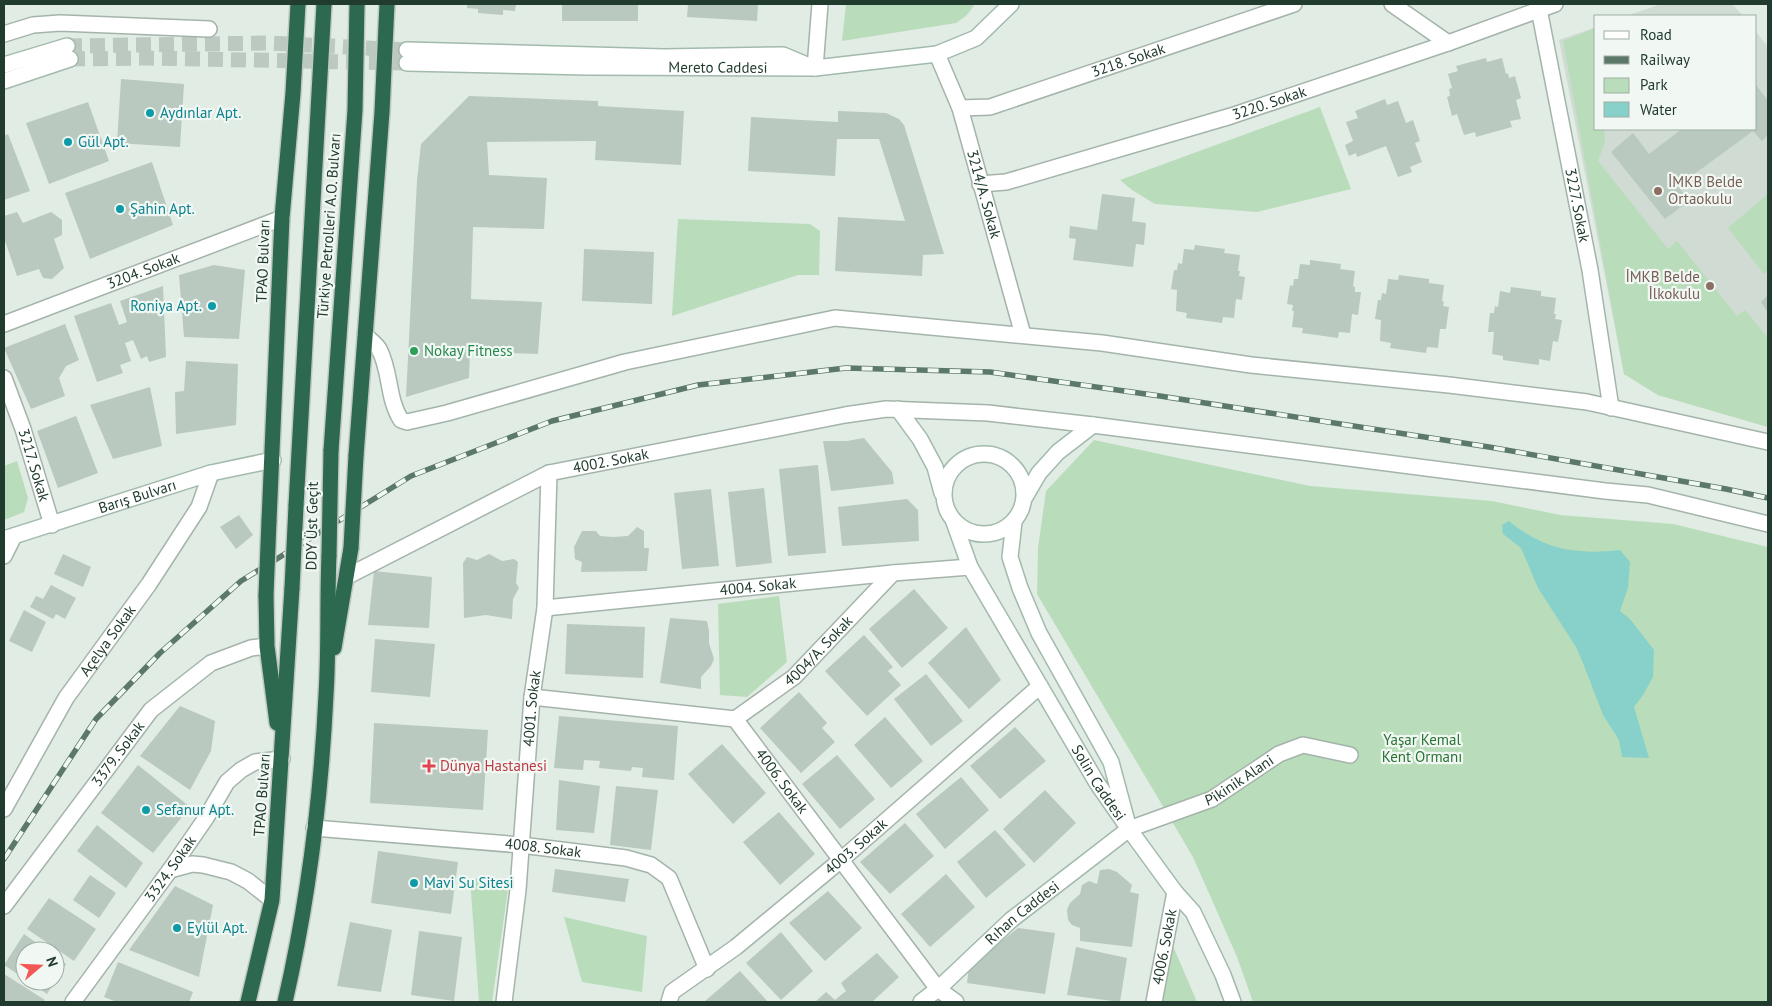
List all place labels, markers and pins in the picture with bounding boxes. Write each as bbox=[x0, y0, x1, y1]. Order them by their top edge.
place label: Aydınlar Apt. bbox=[160, 103, 241, 122]
marker: Aydınlar Apt. bbox=[144, 107, 156, 119]
place label: Gül Apt. bbox=[78, 132, 129, 151]
marker: Gül Apt. bbox=[62, 136, 74, 148]
place label: İMKB Belde Ortaokulu bbox=[1668, 172, 1743, 208]
marker: İMKB Belde Ortaokulu bbox=[1652, 185, 1664, 197]
place label: Şahin Apt. bbox=[130, 199, 195, 218]
marker: Şahin Apt. bbox=[114, 203, 126, 215]
place label: İMKB Belde İlkokulu bbox=[1625, 267, 1700, 303]
marker: İMKB Belde İlkokulu bbox=[1704, 280, 1716, 292]
place label: Roniya Apt. bbox=[130, 296, 202, 315]
marker: Roniya Apt. bbox=[206, 300, 218, 312]
place label: Nokay Fitness bbox=[424, 341, 513, 360]
marker: Nokay Fitness bbox=[408, 345, 420, 357]
place label: Dünya Hastanesi bbox=[440, 756, 547, 775]
marker: Dünya Hastanesi bbox=[422, 759, 436, 773]
place label: Sefanur Apt. bbox=[156, 800, 234, 819]
marker: Sefanur Apt. bbox=[140, 804, 152, 816]
place label: Mavi Su Sitesi bbox=[424, 873, 513, 892]
marker: Mavi Su Sitesi bbox=[408, 877, 420, 889]
place label: Eylül Apt. bbox=[187, 918, 248, 937]
marker: Eylül Apt. bbox=[171, 922, 183, 934]

